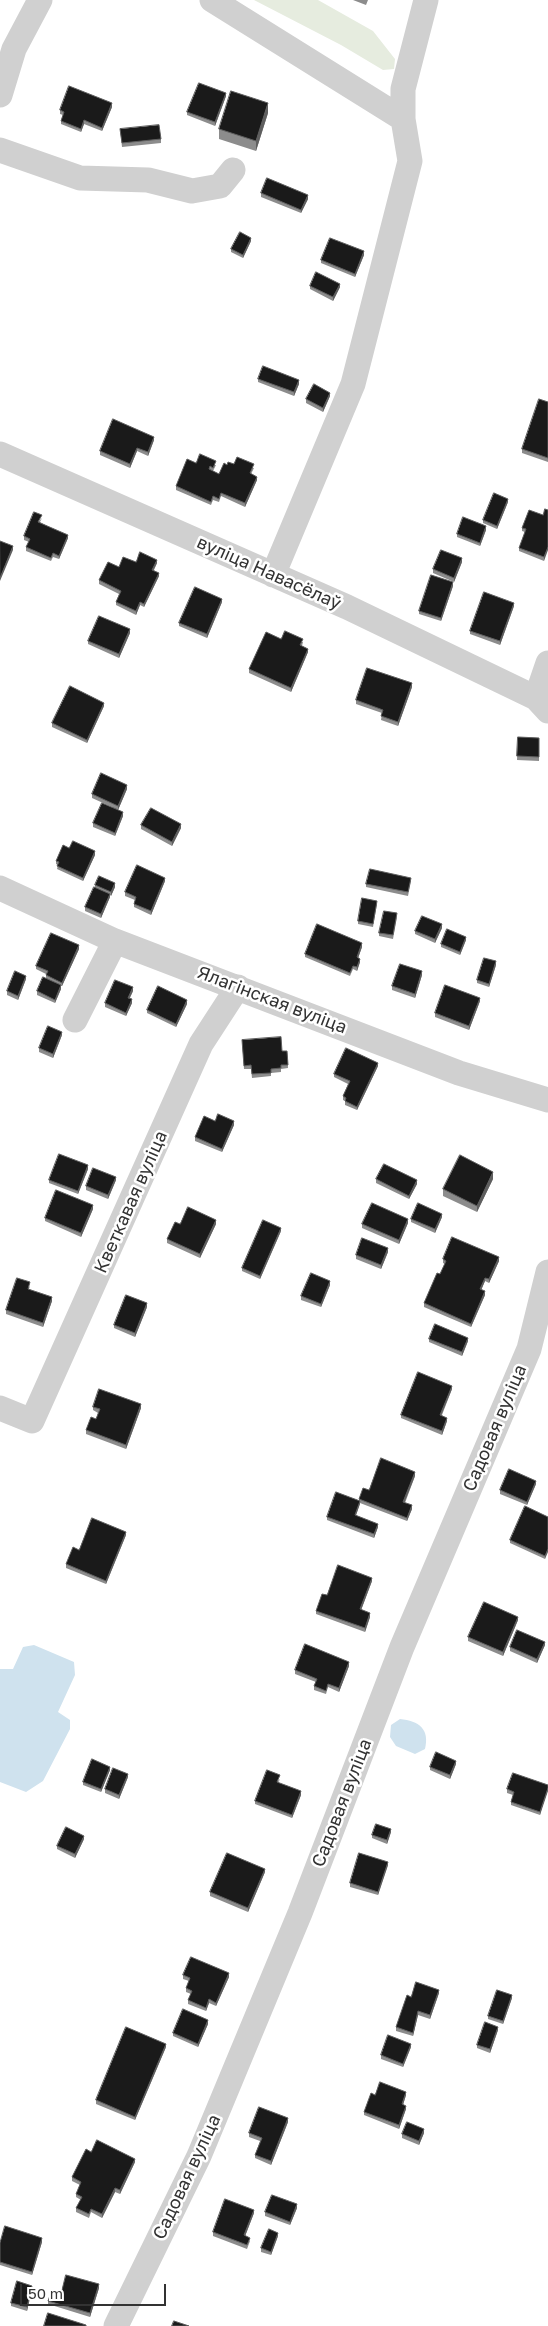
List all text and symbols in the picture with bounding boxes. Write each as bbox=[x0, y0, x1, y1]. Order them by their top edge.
street label: вуліца Навасёлаў bbox=[194, 531, 344, 615]
street label: Ялагінская вуліца bbox=[194, 962, 350, 1038]
street label: Кветкавая вуліца bbox=[90, 1127, 172, 1277]
street label: Садовая вуліца bbox=[459, 1361, 531, 1495]
street label: Садовая вуліца bbox=[308, 1736, 376, 1870]
street label: Садовая вуліца bbox=[149, 2111, 225, 2243]
scale bar bbox=[22, 2274, 169, 2306]
text: 50 m bbox=[28, 2284, 63, 2302]

